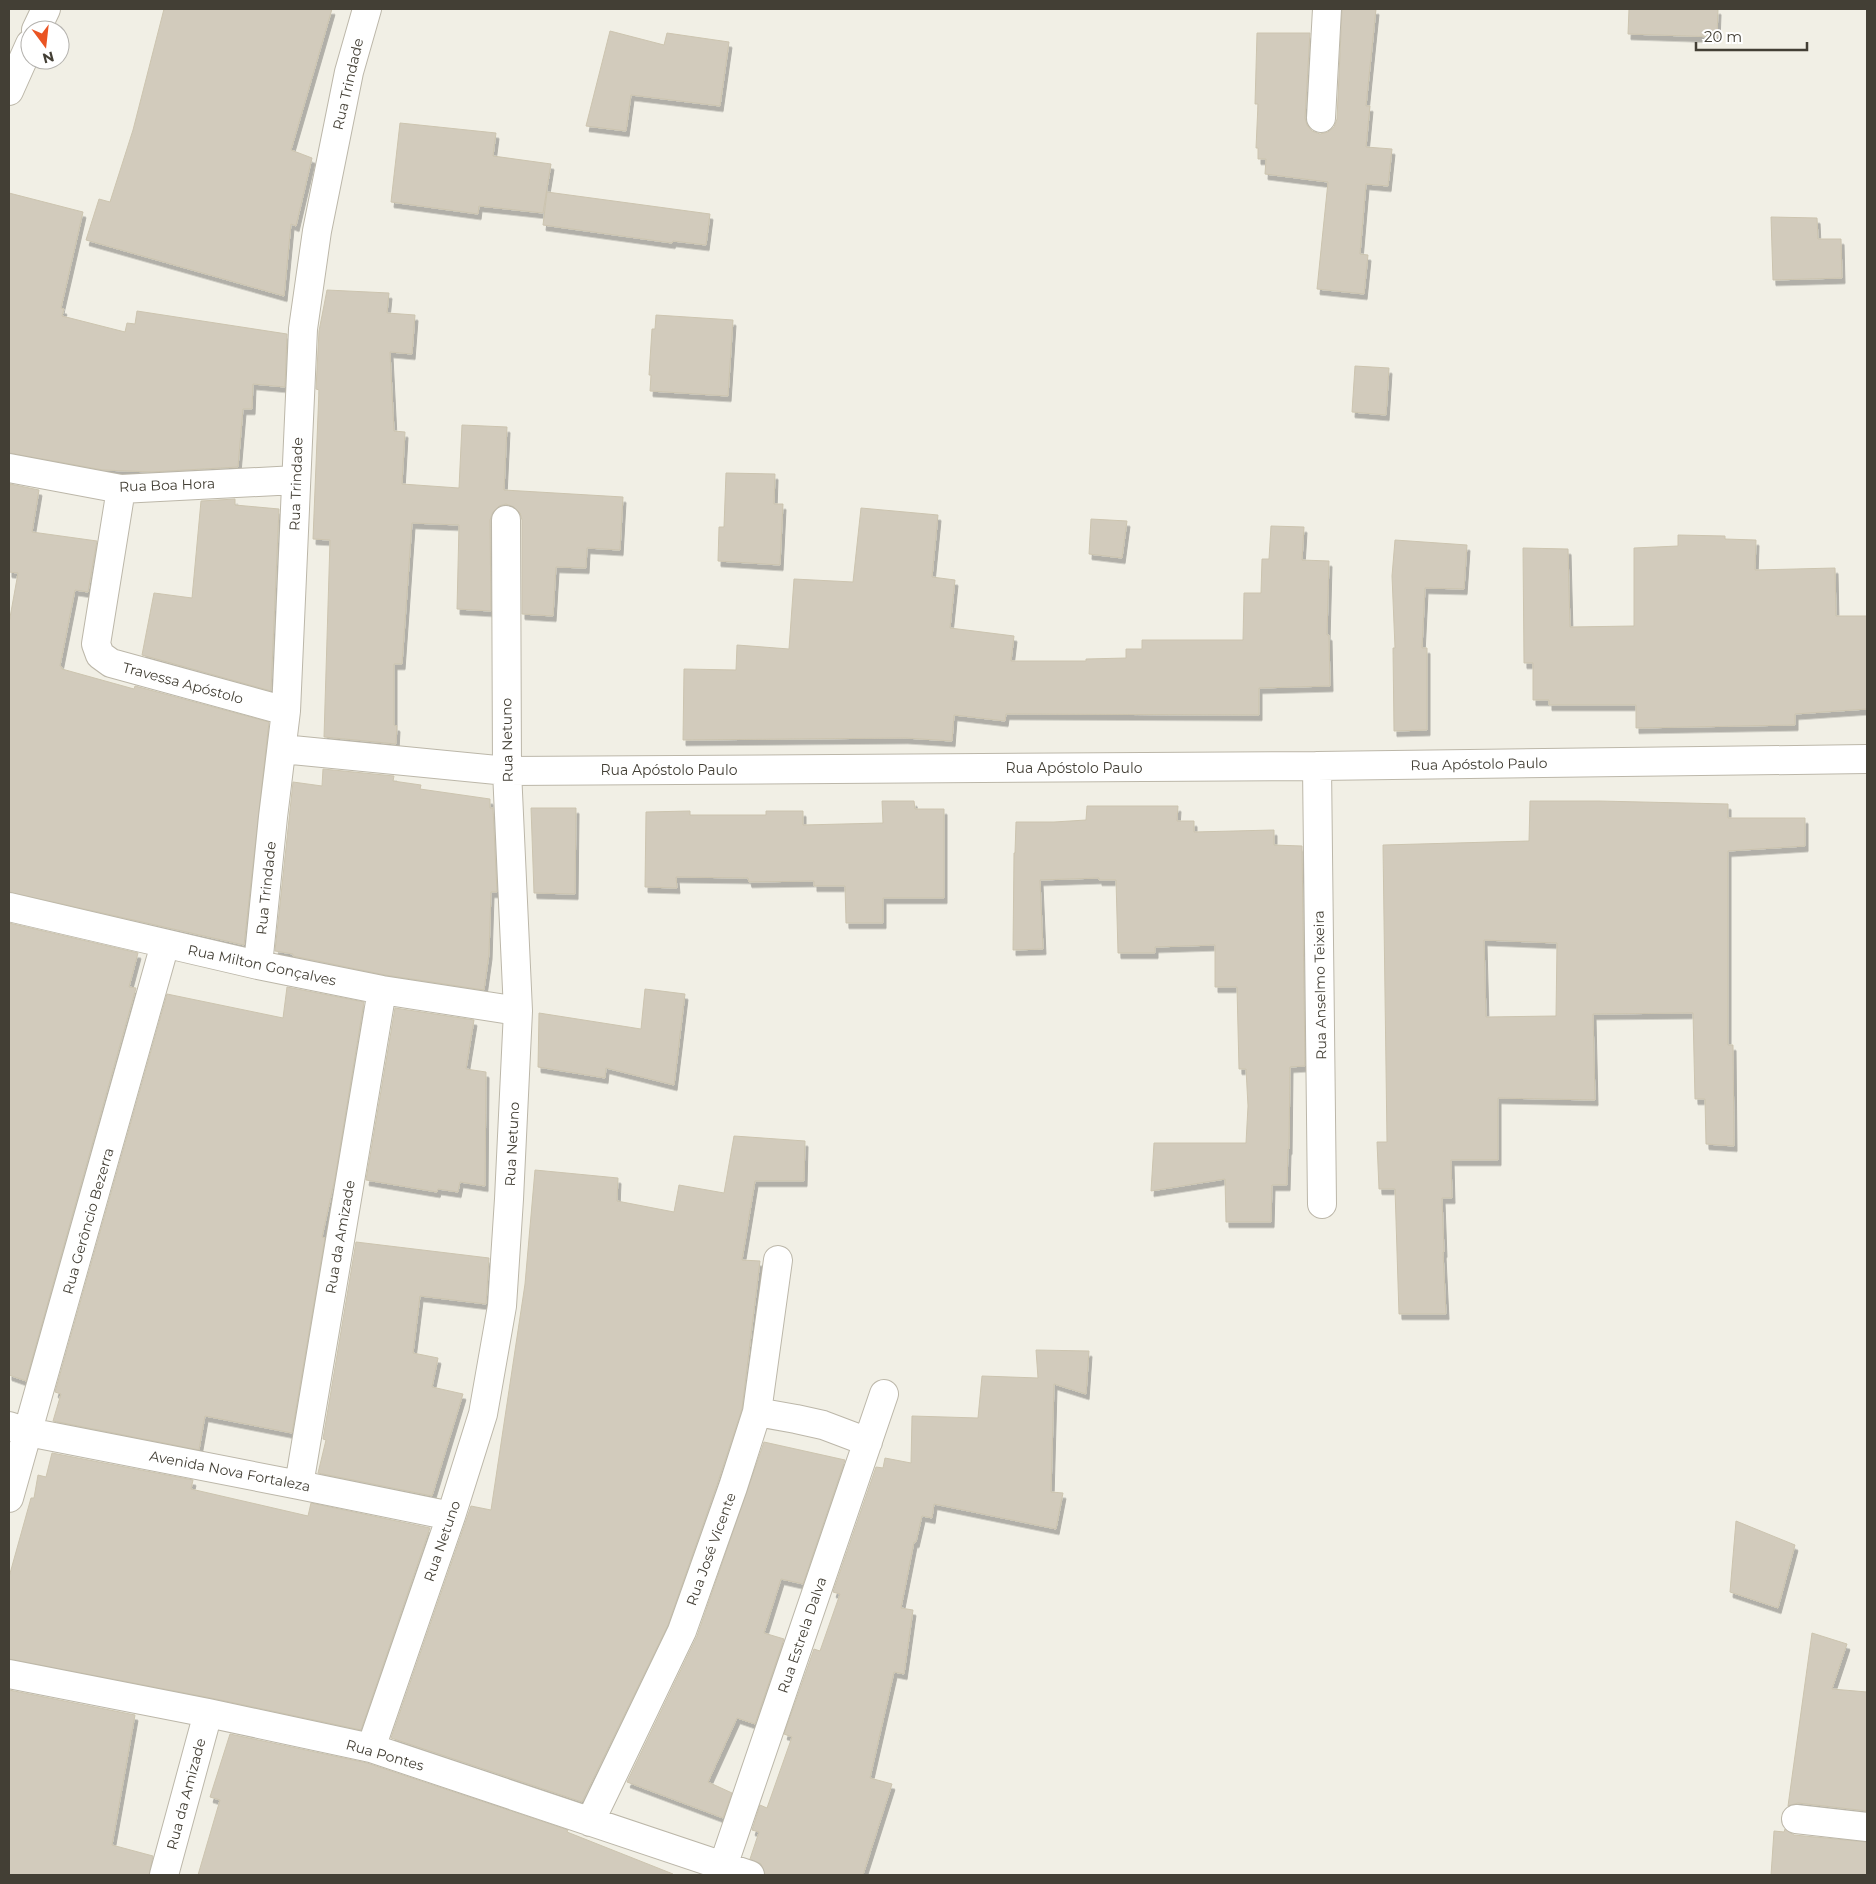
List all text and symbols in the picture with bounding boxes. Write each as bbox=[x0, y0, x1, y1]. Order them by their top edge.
north arrow bbox=[20, 20, 70, 70]
scale bar bbox=[1696, 20, 1807, 52]
text: 20 m bbox=[1704, 27, 1742, 46]
street label: Rua Trindade bbox=[329, 36, 367, 132]
text: N bbox=[41, 47, 56, 68]
street label: Rua Trindade bbox=[285, 437, 307, 531]
street label: Rua Boa Hora bbox=[119, 474, 215, 496]
street label: Travessa Apóstolo bbox=[121, 658, 246, 708]
street label: Rua Netuno bbox=[497, 697, 517, 782]
street label: Rua Apóstolo Paulo bbox=[1410, 754, 1548, 774]
street label: Rua Apóstolo Paulo bbox=[1005, 759, 1143, 777]
street label: Rua Apóstolo Paulo bbox=[600, 761, 738, 779]
street label: Rua Trindade bbox=[252, 840, 280, 936]
street label: Rua Anselmo Teixeira bbox=[1310, 910, 1330, 1060]
street label: Rua Milton Gonçalves bbox=[186, 940, 338, 990]
street label: Rua Netuno bbox=[501, 1101, 523, 1187]
street label: Rua Gerôncio Bezerra bbox=[58, 1146, 118, 1296]
street label: Rua da Amizade bbox=[321, 1179, 359, 1295]
street label: Avenida Nova Fortaleza bbox=[148, 1447, 312, 1495]
street label: Rua José Vicente bbox=[682, 1490, 740, 1608]
street label: Rua Netuno bbox=[420, 1498, 464, 1584]
street label: Rua Estrela Dalva bbox=[774, 1574, 830, 1696]
street label: Rua Pontes bbox=[344, 1735, 426, 1775]
street label: Rua da Amizade bbox=[162, 1736, 210, 1852]

